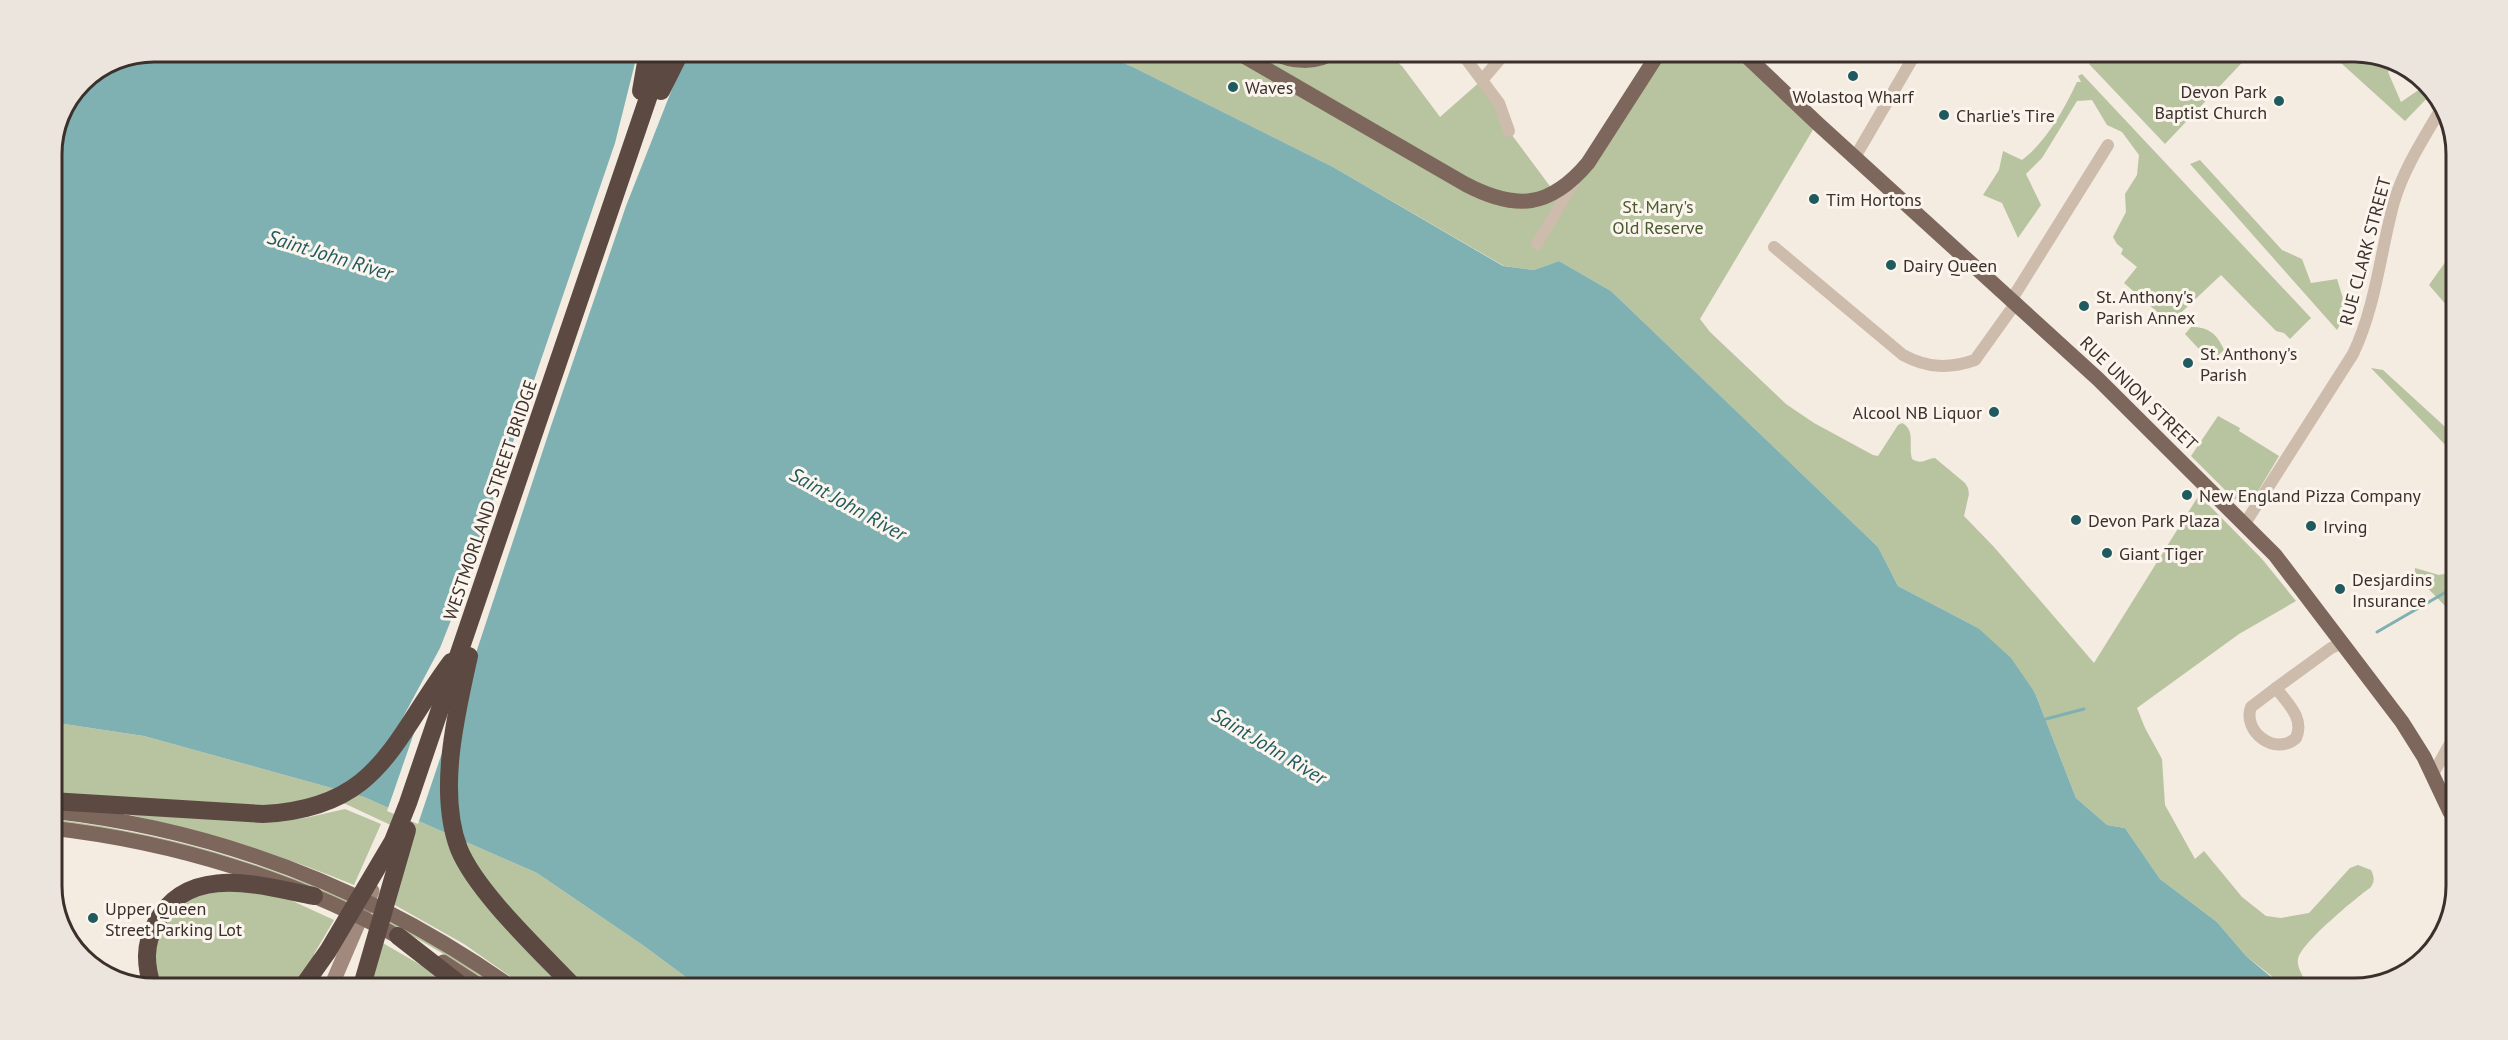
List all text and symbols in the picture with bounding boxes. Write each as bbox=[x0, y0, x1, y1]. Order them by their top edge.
marker: Wolastoq Wharf bbox=[1846, 69, 1860, 83]
place label: Waves bbox=[1245, 76, 1293, 99]
marker: Waves bbox=[1226, 80, 1240, 94]
place label: Devon Park Baptist Church bbox=[2155, 80, 2267, 124]
place label: Wolastoq Wharf bbox=[1793, 85, 1915, 108]
marker: Devon Park Baptist Church bbox=[2272, 94, 2286, 108]
place label: Charlie's Tire bbox=[1956, 104, 2055, 127]
marker: Charlie's Tire bbox=[1937, 108, 1951, 122]
street label: RUE CLARK STREET bbox=[2334, 174, 2396, 328]
place label: Tim Hortons bbox=[1826, 188, 1922, 211]
marker: Tim Hortons bbox=[1807, 192, 1821, 206]
park label: St. Mary's Old Reserve bbox=[1612, 195, 1704, 239]
water label: Saint John River bbox=[264, 224, 397, 287]
place label: Dairy Queen bbox=[1903, 254, 1997, 277]
marker: Dairy Queen bbox=[1884, 258, 1898, 272]
place label: St. Anthony's Parish Annex bbox=[2096, 285, 2195, 329]
marker: St. Anthony's Parish Annex bbox=[2077, 299, 2091, 313]
street label: RUE UNION STREET bbox=[2075, 331, 2203, 455]
place label: St. Anthony's Parish bbox=[2200, 342, 2297, 386]
marker: St. Anthony's Parish bbox=[2181, 356, 2195, 370]
street label: WESTMORLAND STREET BRIDGE bbox=[438, 377, 542, 623]
place label: Alcool NB Liquor bbox=[1852, 401, 1982, 424]
marker: Alcool NB Liquor bbox=[1987, 405, 2001, 419]
water label: Saint John River bbox=[785, 461, 912, 547]
place label: New England Pizza Company bbox=[2199, 484, 2421, 507]
marker: New England Pizza Company bbox=[2180, 488, 2194, 502]
place label: Devon Park Plaza bbox=[2088, 509, 2220, 532]
marker: Devon Park Plaza bbox=[2069, 513, 2083, 527]
place label: Irving bbox=[2323, 515, 2367, 538]
marker: Irving bbox=[2304, 519, 2318, 533]
place label: Giant Tiger bbox=[2119, 542, 2204, 565]
marker: Giant Tiger bbox=[2100, 546, 2114, 560]
place label: Desjardins Insurance bbox=[2352, 568, 2432, 612]
marker: Desjardins Insurance bbox=[2333, 582, 2347, 596]
water label: Saint John River bbox=[1207, 701, 1332, 791]
place label: Upper Queen Street Parking Lot bbox=[105, 897, 242, 941]
marker: Upper Queen Street Parking Lot bbox=[86, 911, 100, 925]

